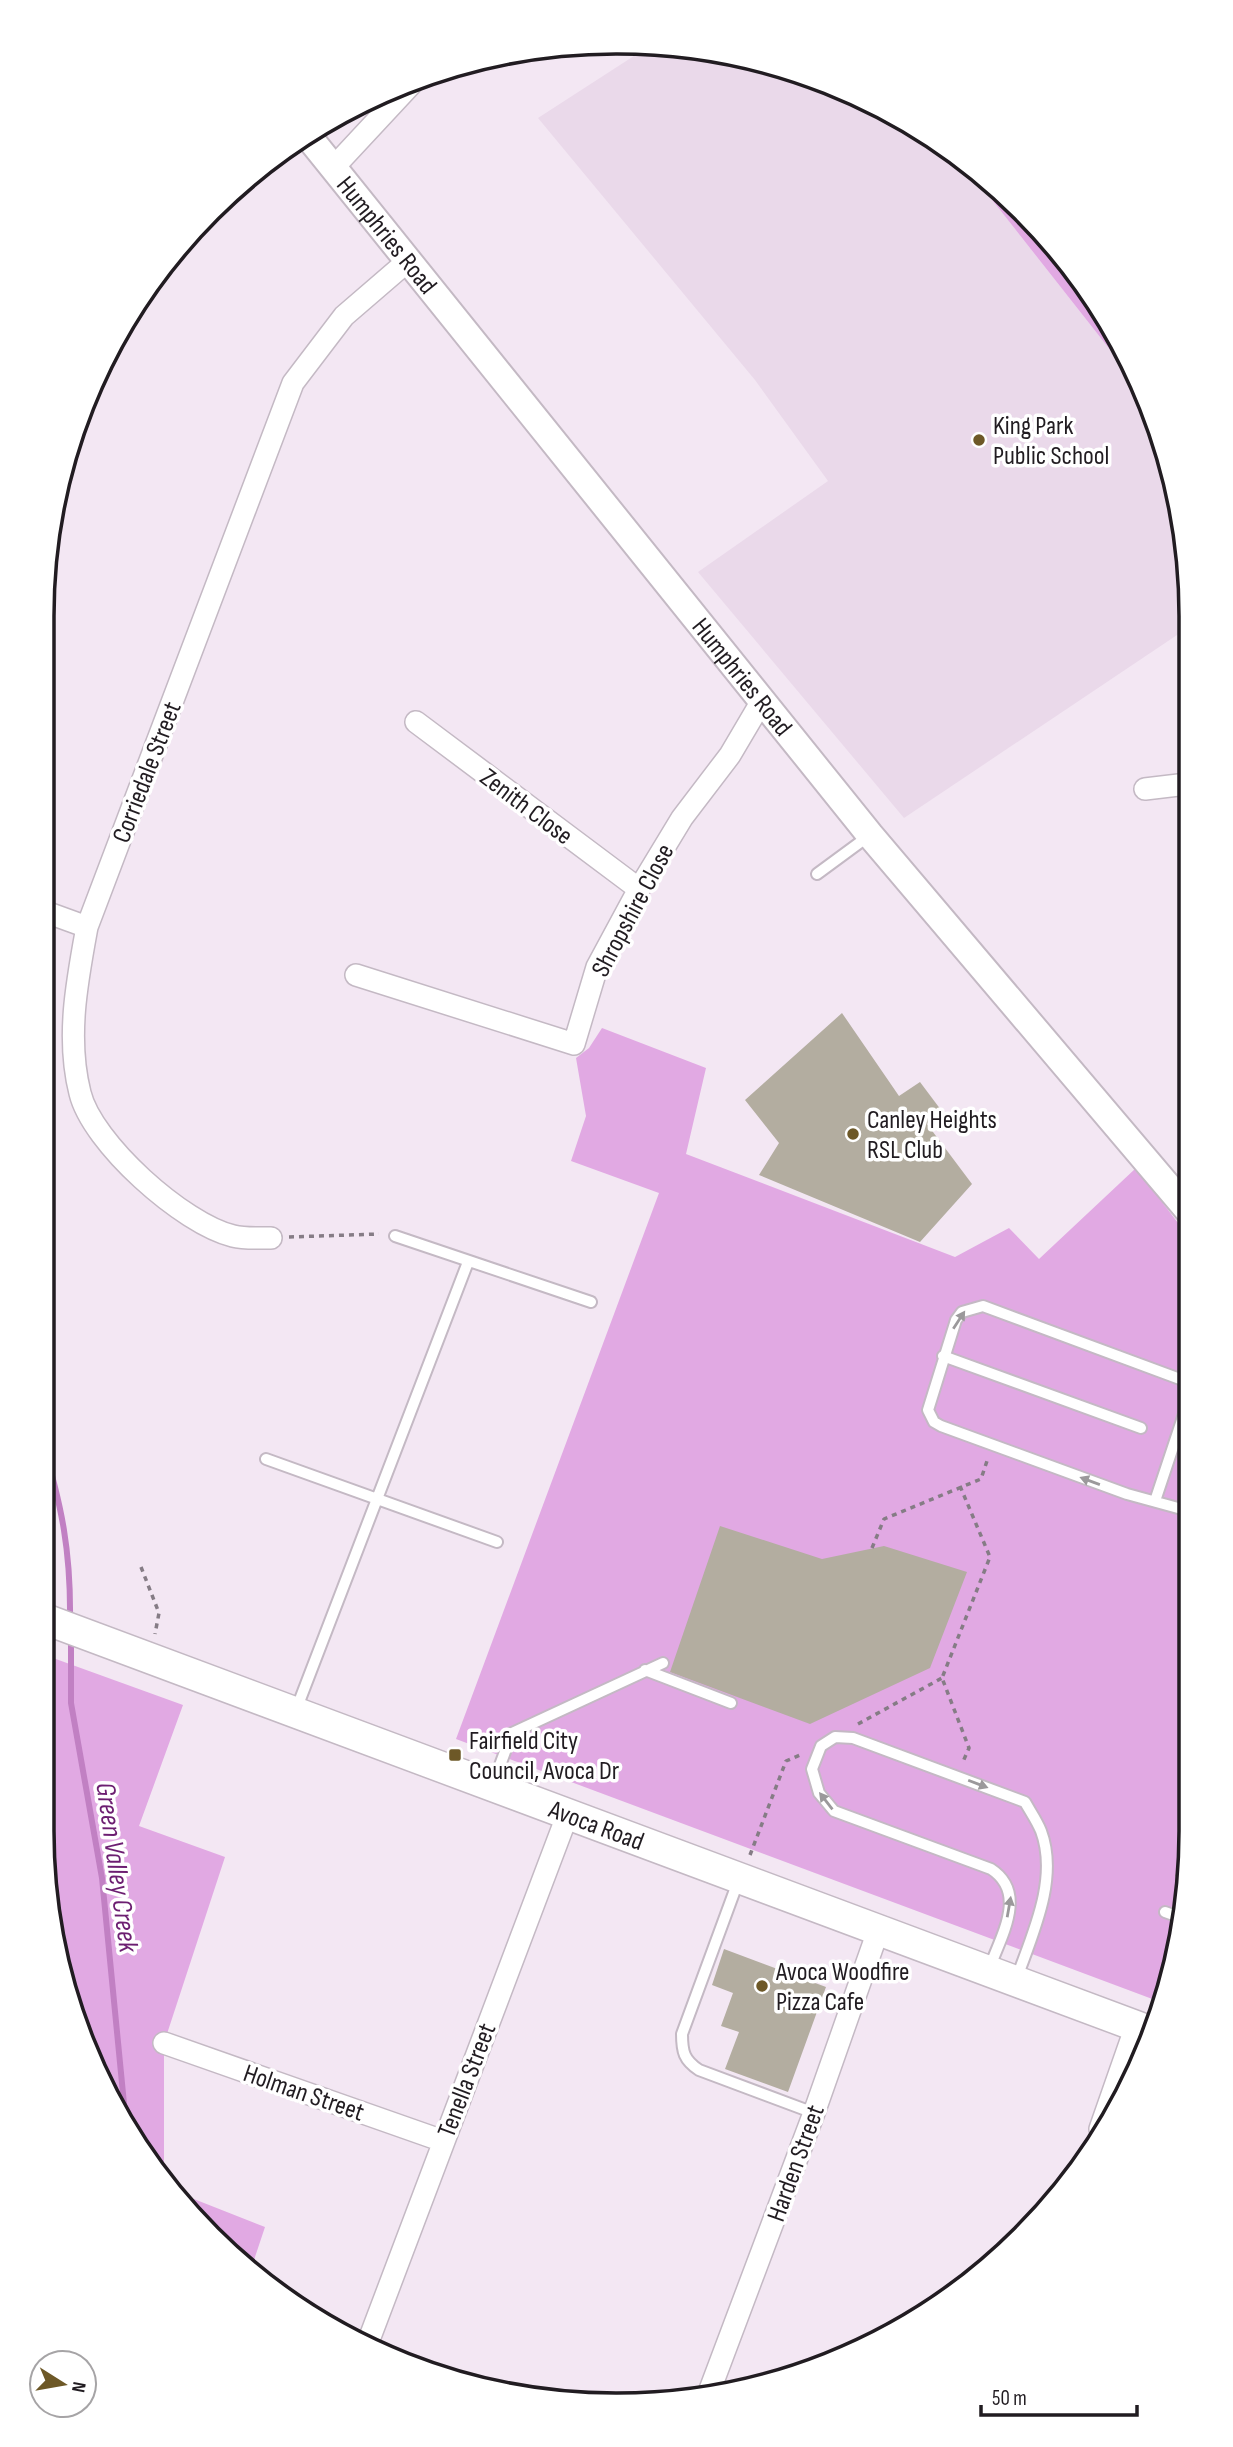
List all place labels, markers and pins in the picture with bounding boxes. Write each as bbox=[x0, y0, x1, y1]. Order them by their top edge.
place label: King Park Public School bbox=[993, 411, 1109, 472]
marker: King Park Public School bbox=[971, 432, 987, 448]
place label: Canley Heights RSL Club bbox=[867, 1105, 997, 1166]
marker: Canley Heights RSL Club bbox=[845, 1126, 861, 1142]
place label: Fairfield City Council, Avoca Dr bbox=[469, 1726, 620, 1787]
marker: Fairfield City Council, Avoca Dr bbox=[447, 1747, 463, 1763]
place label: Avoca Woodfire Pizza Cafe bbox=[775, 1957, 909, 2018]
marker: Avoca Woodfire Pizza Cafe bbox=[754, 1978, 770, 1994]

